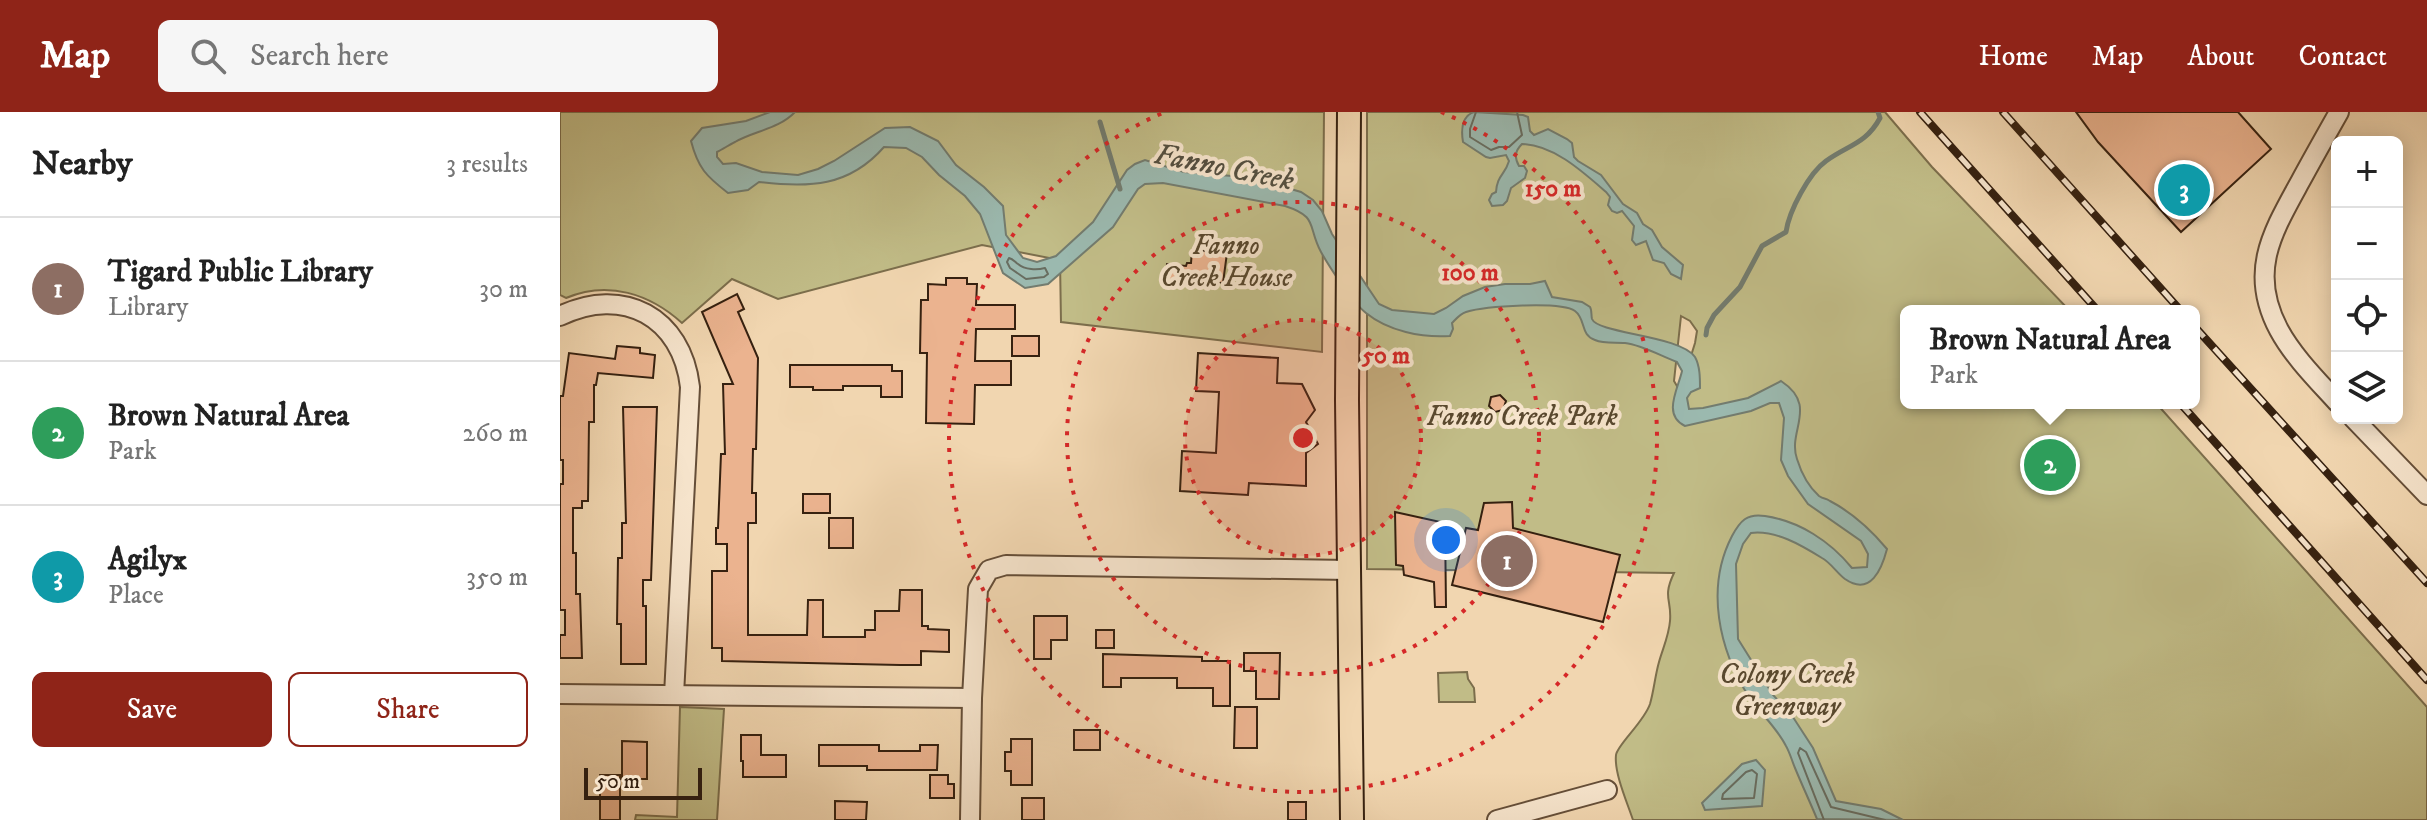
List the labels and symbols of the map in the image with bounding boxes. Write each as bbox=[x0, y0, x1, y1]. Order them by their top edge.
water label: Fanno Creek bbox=[1151, 136, 1297, 200]
pin: 3 bbox=[2158, 160, 2210, 220]
text: 150 m bbox=[1525, 174, 1581, 204]
park label: Fanno Creek House bbox=[1160, 228, 1293, 295]
text: 100 m bbox=[1441, 258, 1499, 288]
text: 50 m bbox=[1361, 341, 1410, 371]
park label: Fanno Creek Park bbox=[1426, 399, 1618, 434]
centre of rings bbox=[1289, 424, 1317, 452]
pin: 2 bbox=[2024, 435, 2076, 495]
your location bbox=[1426, 520, 1466, 560]
pin: 1 bbox=[1481, 531, 1533, 591]
park label: Colony Creek Greenway bbox=[1719, 657, 1855, 724]
scale bar bbox=[584, 764, 702, 800]

